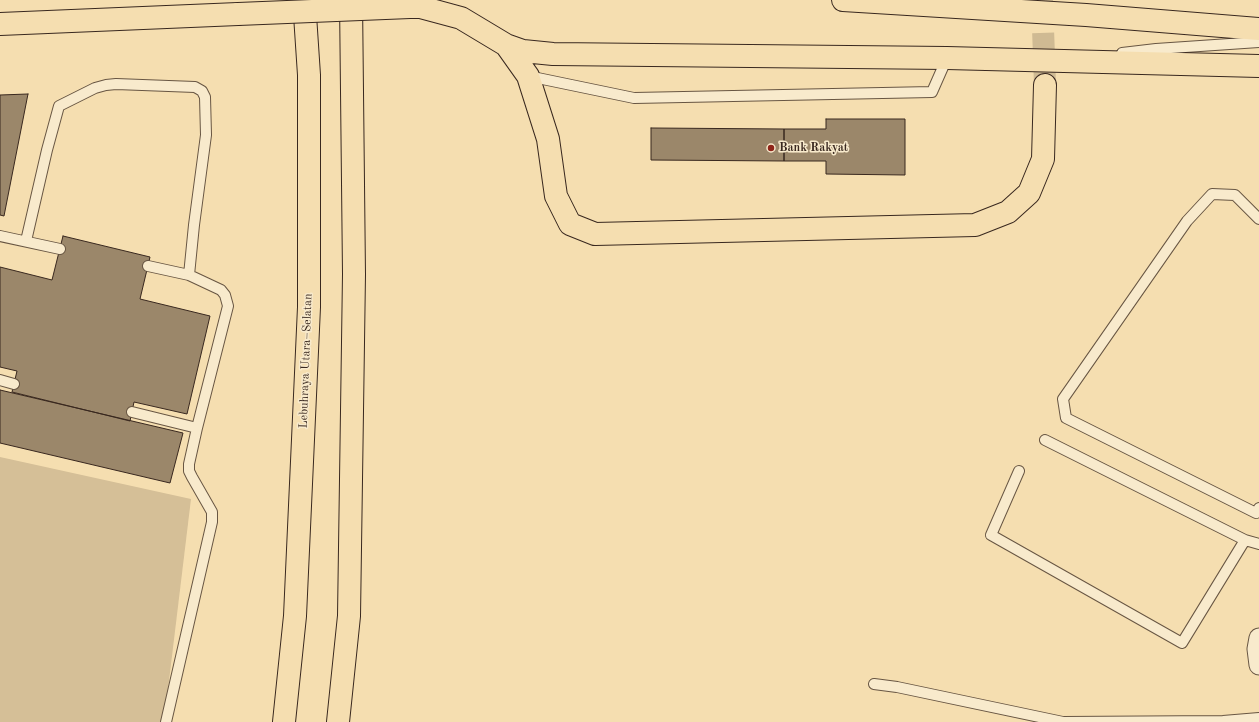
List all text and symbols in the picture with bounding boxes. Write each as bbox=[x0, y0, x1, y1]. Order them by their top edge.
place label: Bank Rakyat bbox=[779, 141, 848, 155]
marker: Bank Rakyat bbox=[766, 143, 776, 153]
street label: Lebuhraya Utara–Selatan bbox=[296, 293, 316, 429]

